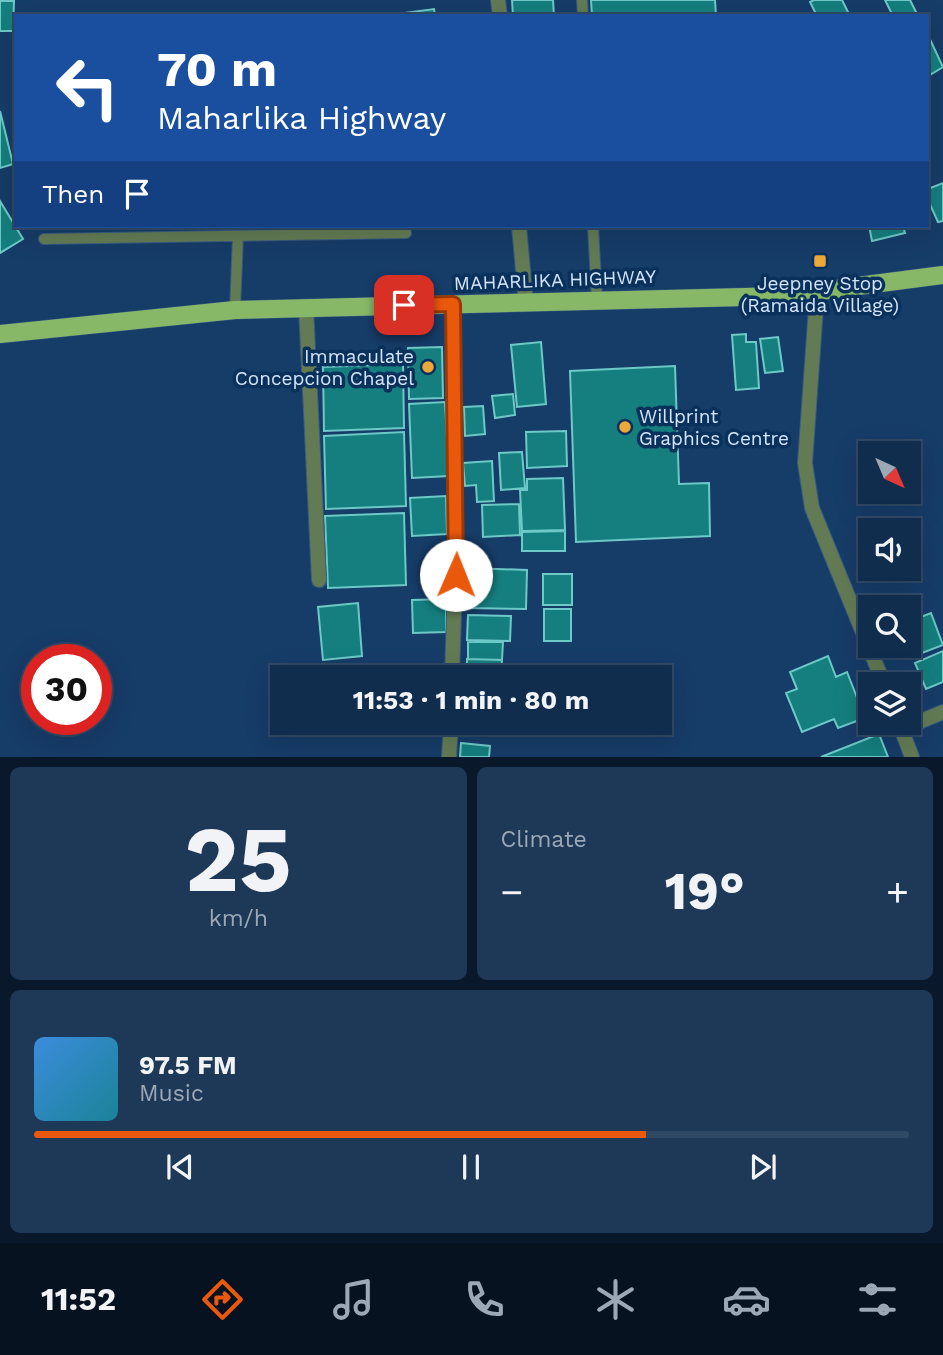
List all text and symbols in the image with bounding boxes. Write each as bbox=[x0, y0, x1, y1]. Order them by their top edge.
text: 70 m bbox=[157, 40, 277, 98]
icon: left bbox=[42, 42, 133, 133]
text: Maharlika Highway bbox=[157, 99, 446, 137]
icon: arrive bbox=[118, 175, 156, 213]
text: Then bbox=[42, 179, 104, 209]
marker: Jeepney Stop (Ramaida Village) bbox=[812, 253, 828, 269]
street label: MAHARLIKA HIGHWAY bbox=[453, 265, 657, 295]
place label: Jeepney Stop (Ramaida Village) bbox=[741, 272, 899, 317]
pin bbox=[374, 275, 434, 335]
icon: arrive bbox=[385, 286, 423, 324]
place label: Immaculate Concepcion Chapel bbox=[235, 345, 414, 390]
marker: Immaculate Concepcion Chapel bbox=[420, 359, 436, 375]
place label: Willprint Graphics Centre bbox=[639, 405, 789, 450]
marker: Willprint Graphics Centre bbox=[617, 419, 633, 435]
north arrow bbox=[858, 441, 920, 504]
map controls bbox=[858, 441, 921, 735]
button: sound bbox=[858, 518, 921, 581]
position arrow bbox=[419, 538, 493, 612]
button: search bbox=[858, 595, 921, 658]
speed limit sign: 30 bbox=[21, 644, 112, 735]
button: layers bbox=[858, 672, 921, 735]
text: 11:53 · 1 min · 80 m bbox=[353, 685, 589, 715]
text: 25 bbox=[185, 806, 292, 913]
text: Climate bbox=[501, 826, 587, 853]
text: 19° bbox=[665, 861, 745, 922]
text: − bbox=[501, 870, 523, 914]
text: + bbox=[886, 870, 909, 914]
text: km/h bbox=[209, 905, 268, 932]
text: 97.5 FM bbox=[139, 1050, 237, 1080]
text: Music bbox=[139, 1080, 204, 1107]
icon: previous bbox=[161, 1148, 199, 1186]
icon: pause bbox=[452, 1148, 490, 1186]
icon: next bbox=[744, 1148, 782, 1186]
icon: directions bbox=[198, 1275, 247, 1324]
icon: music bbox=[329, 1275, 378, 1324]
icon: phone bbox=[460, 1275, 509, 1324]
icon: climate bbox=[591, 1275, 640, 1324]
icon: car bbox=[722, 1275, 771, 1324]
icon: filters bbox=[853, 1275, 902, 1324]
text: 11:52 bbox=[41, 1280, 116, 1318]

